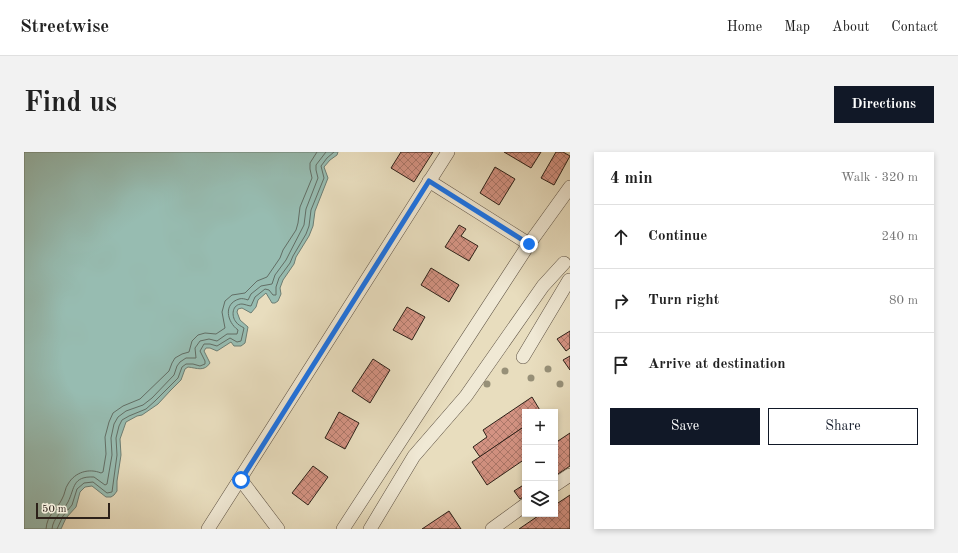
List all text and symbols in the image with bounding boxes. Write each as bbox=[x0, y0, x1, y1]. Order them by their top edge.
text: Streetwise bbox=[20, 18, 109, 37]
text: Home bbox=[727, 20, 762, 34]
text: Map bbox=[784, 20, 810, 34]
text: About bbox=[832, 20, 869, 34]
text: Contact bbox=[891, 20, 938, 34]
button: Directions bbox=[834, 86, 934, 123]
text: Find us bbox=[24, 90, 117, 118]
text: 4 min bbox=[610, 170, 653, 187]
text: Walk · 320 m bbox=[841, 171, 918, 184]
icon: ahead bbox=[610, 226, 632, 248]
text: Continue bbox=[648, 229, 707, 244]
text: 240 m bbox=[881, 230, 918, 243]
route end bbox=[520, 235, 538, 253]
icon: right bbox=[610, 290, 632, 312]
text: Turn right bbox=[648, 293, 719, 308]
text: 80 m bbox=[889, 294, 918, 307]
icon: arrive bbox=[610, 354, 632, 376]
text: Arrive at destination bbox=[648, 357, 786, 372]
button: Save bbox=[610, 408, 760, 445]
button: Share bbox=[768, 408, 918, 445]
map controls bbox=[522, 409, 558, 517]
button: + bbox=[522, 409, 558, 445]
button: − bbox=[522, 445, 558, 481]
route start bbox=[232, 471, 250, 489]
button: layers bbox=[522, 481, 558, 517]
scale bar bbox=[36, 501, 110, 520]
text: 50 m bbox=[42, 504, 67, 515]

